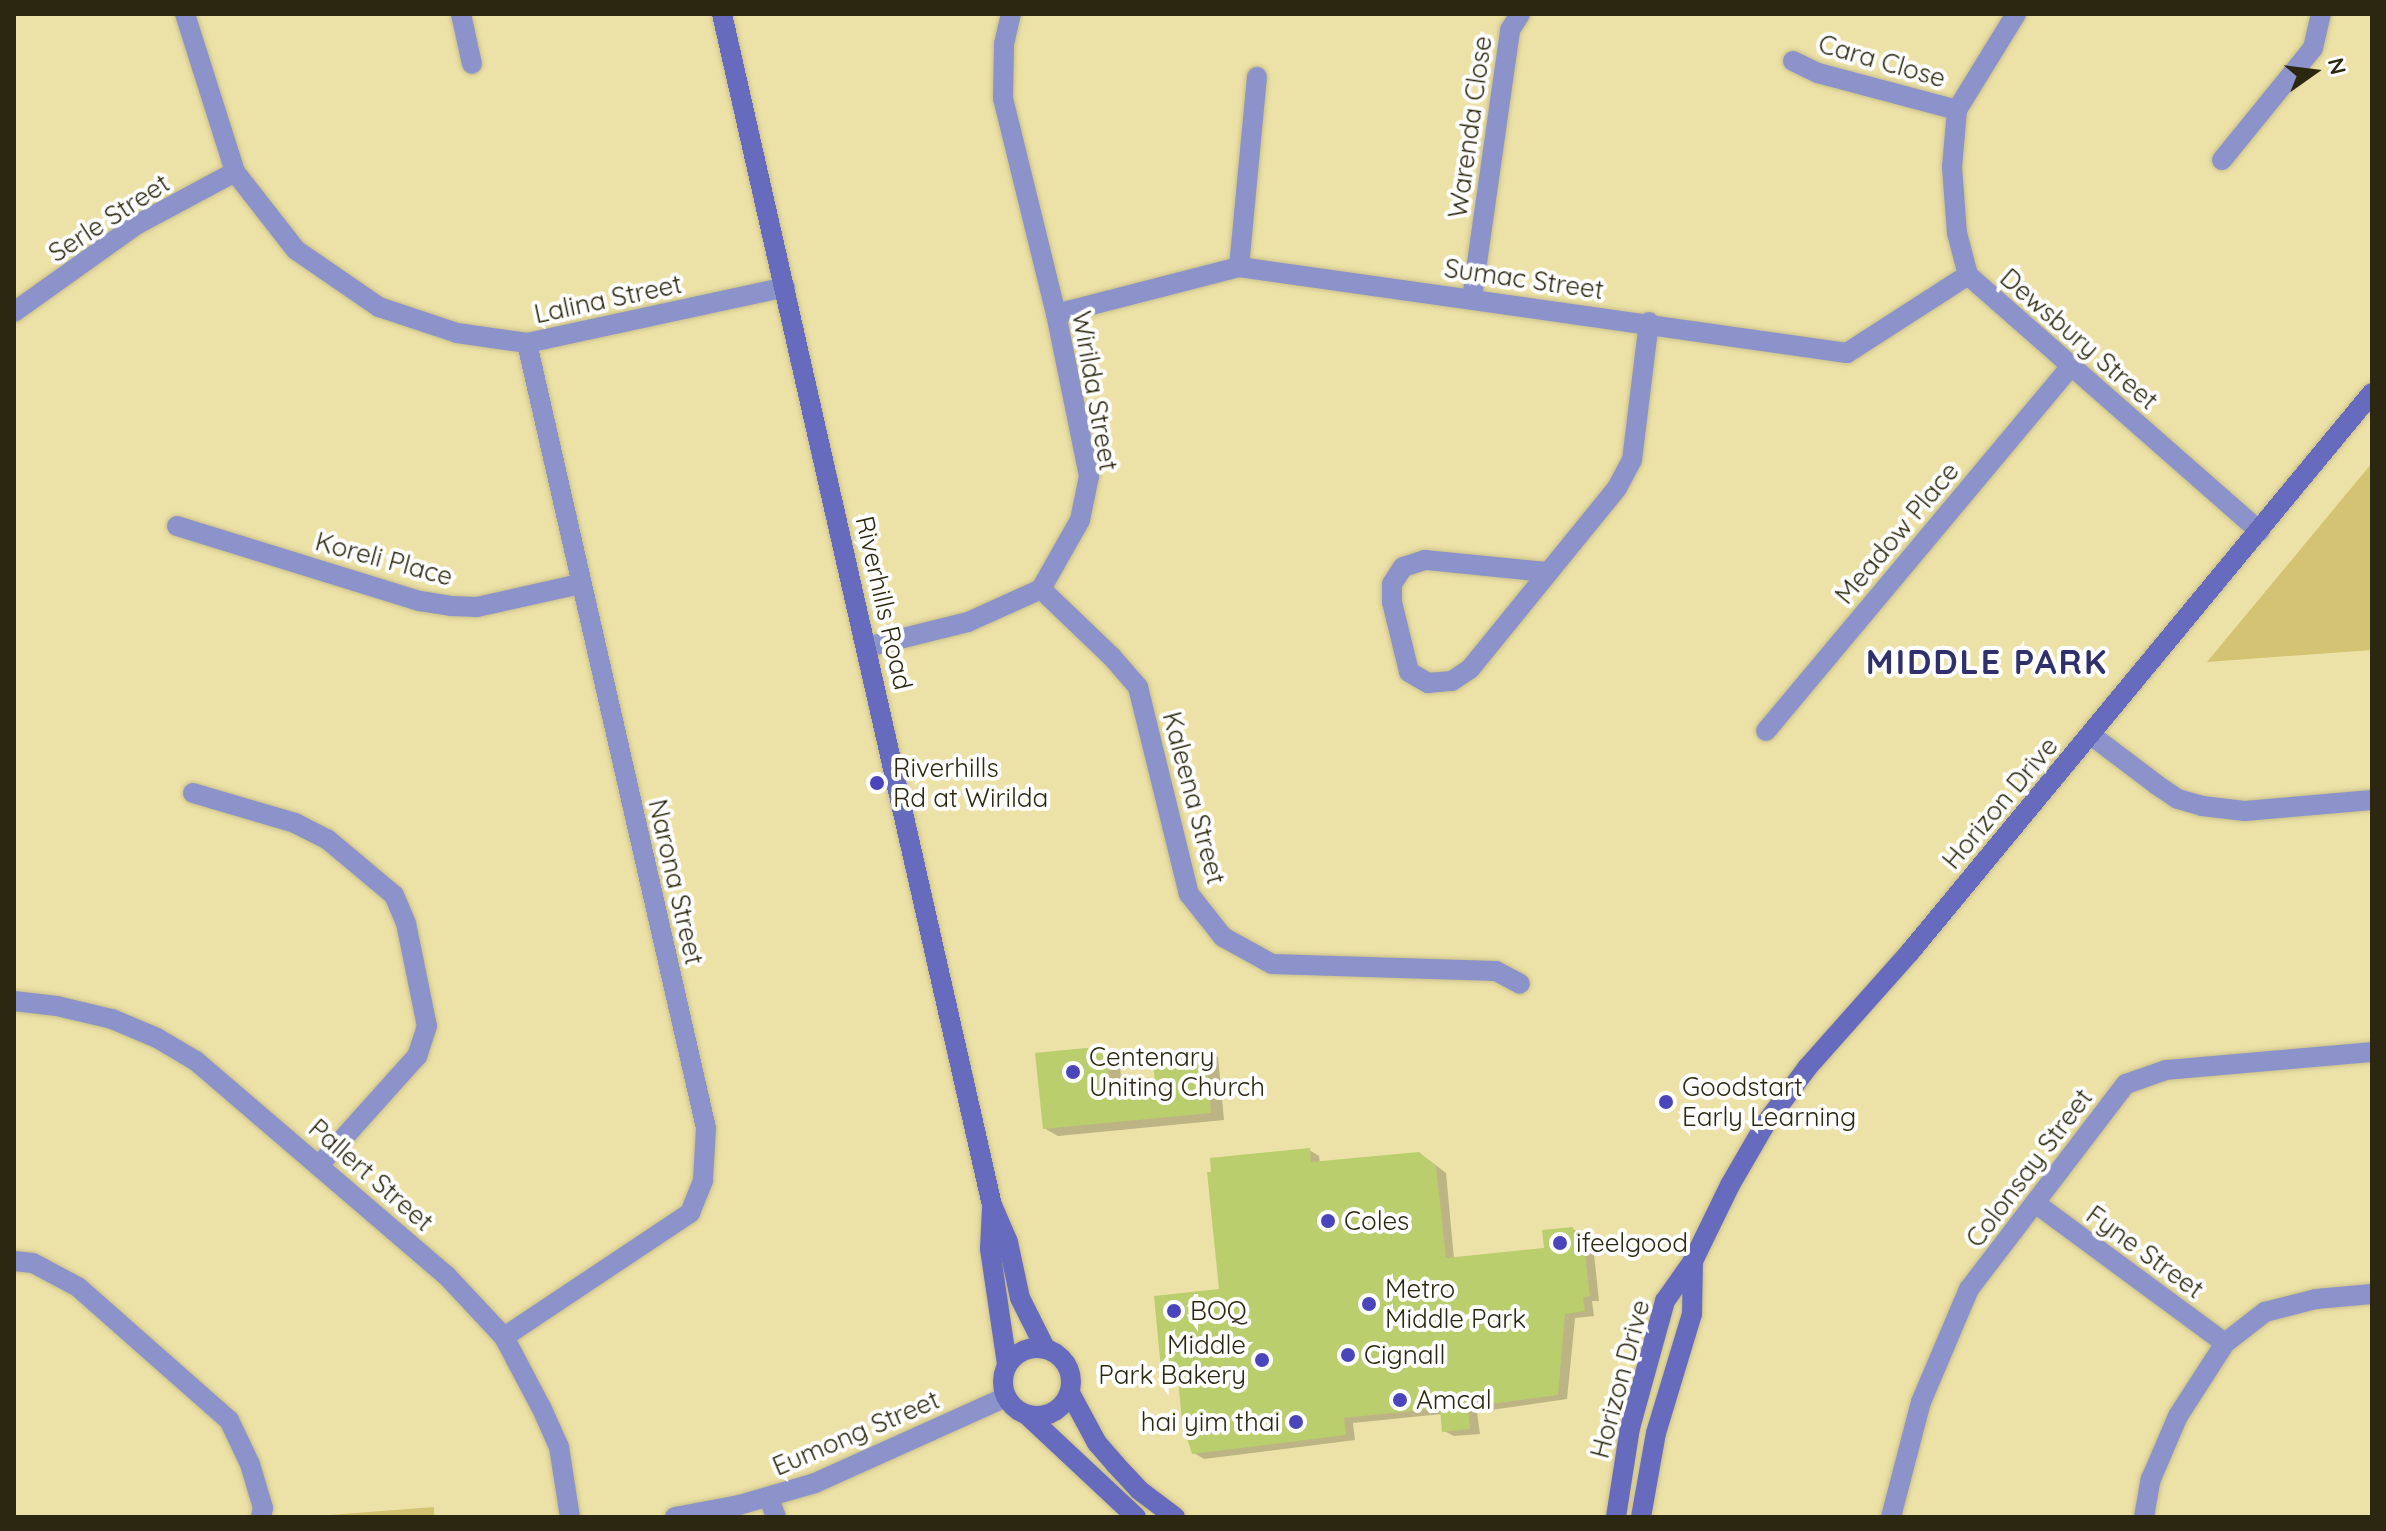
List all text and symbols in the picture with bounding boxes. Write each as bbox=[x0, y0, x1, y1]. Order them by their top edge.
street label: Cara Close bbox=[1815, 28, 1949, 94]
north arrow bbox=[2274, 32, 2354, 112]
street label: Warenda Close bbox=[1442, 34, 1498, 220]
text: N bbox=[2322, 55, 2353, 77]
street label: Serle Street bbox=[43, 167, 175, 269]
street label: Sumac Street bbox=[1442, 252, 1606, 306]
street label: Dewsbury Street bbox=[1994, 262, 2164, 416]
street label: Lalina Street bbox=[531, 268, 685, 330]
street label: Wirilda Street bbox=[1066, 309, 1124, 473]
street label: Meadow Place bbox=[1829, 456, 1965, 610]
street label: Riverhills Road bbox=[849, 513, 919, 693]
street label: Koreli Place bbox=[312, 526, 456, 592]
district label: MIDDLE PARK bbox=[1866, 642, 2108, 682]
street label: Kaleena Street bbox=[1156, 708, 1232, 888]
street label: Horizon Drive bbox=[1936, 731, 2064, 875]
place label: Riverhills Rd at Wirilda bbox=[893, 752, 1048, 814]
marker: Riverhills Rd at Wirilda bbox=[868, 774, 886, 792]
street label: Narona Street bbox=[642, 796, 710, 968]
place label: Centenary Uniting Church bbox=[1089, 1041, 1265, 1102]
marker: Centenary Uniting Church bbox=[1064, 1063, 1082, 1081]
place label: Goodstart Early Learning bbox=[1682, 1071, 1856, 1132]
street label: Colonsay Street bbox=[1959, 1083, 2099, 1253]
marker: Goodstart Early Learning bbox=[1657, 1093, 1675, 1111]
street label: Pallert Street bbox=[302, 1113, 440, 1237]
street label: Fyne Street bbox=[2080, 1199, 2210, 1305]
place label: Coles bbox=[1344, 1205, 1409, 1237]
marker: Coles bbox=[1319, 1212, 1337, 1230]
place label: ifeelgood bbox=[1576, 1227, 1688, 1259]
marker: ifeelgood bbox=[1551, 1234, 1569, 1252]
place label: Metro Middle Park bbox=[1385, 1273, 1526, 1334]
place label: BOQ bbox=[1190, 1295, 1247, 1327]
marker: Metro Middle Park bbox=[1360, 1295, 1378, 1313]
street label: Horizon Drive bbox=[1584, 1296, 1656, 1462]
marker: BOQ bbox=[1165, 1302, 1183, 1320]
place label: Middle Park Bakery bbox=[1098, 1329, 1246, 1390]
place label: Cignall bbox=[1364, 1339, 1446, 1371]
marker: Cignall bbox=[1339, 1346, 1357, 1364]
marker: Middle Park Bakery bbox=[1253, 1351, 1271, 1369]
street label: Eumong Street bbox=[768, 1384, 944, 1482]
place label: Amcal bbox=[1416, 1384, 1492, 1416]
marker: Amcal bbox=[1391, 1391, 1409, 1409]
place label: hai yim thai bbox=[1141, 1406, 1280, 1438]
marker: hai yim thai bbox=[1287, 1413, 1305, 1431]

